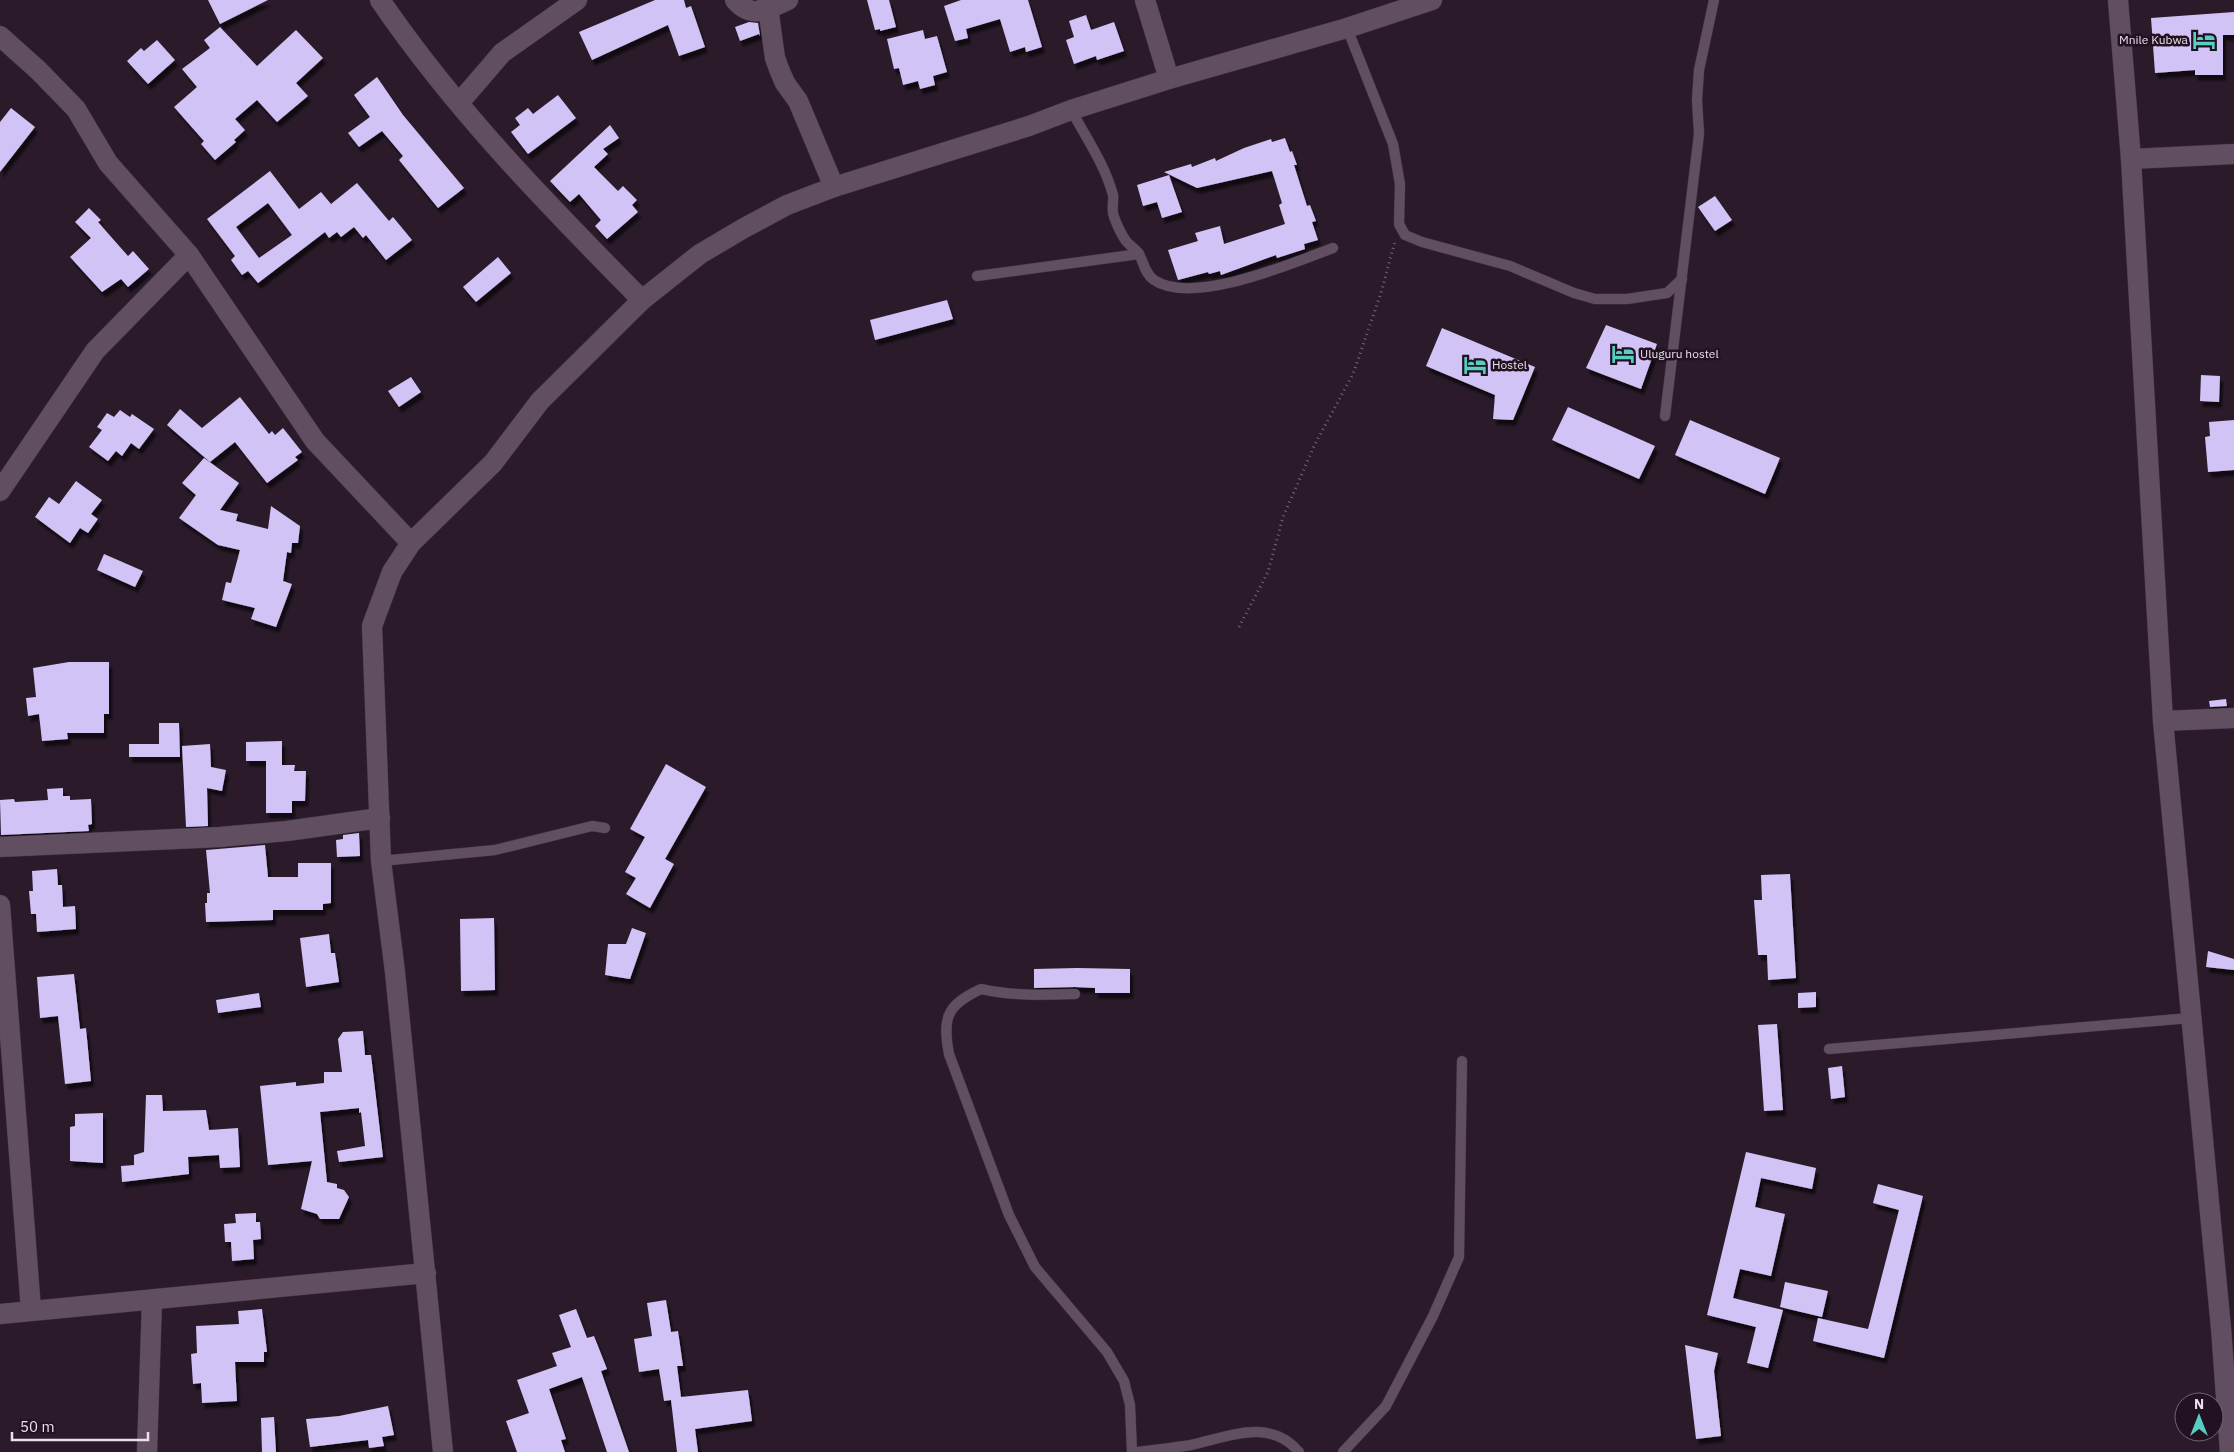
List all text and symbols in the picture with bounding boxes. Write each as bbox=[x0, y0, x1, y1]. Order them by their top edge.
hotel icon: Mnile Kubwa bbox=[2191, 27, 2217, 53]
place label: Mnile Kubwa bbox=[2119, 32, 2189, 47]
hotel icon: Uluguru hostel bbox=[1610, 341, 1636, 367]
place label: Uluguru hostel bbox=[1640, 346, 1719, 361]
hotel icon: Hostel bbox=[1462, 352, 1488, 378]
place label: Hostel bbox=[1492, 357, 1527, 372]
north arrow bbox=[2174, 1392, 2224, 1442]
text: N bbox=[2194, 1395, 2204, 1413]
scale bar bbox=[12, 1410, 149, 1442]
text: 50 m bbox=[20, 1417, 55, 1436]

